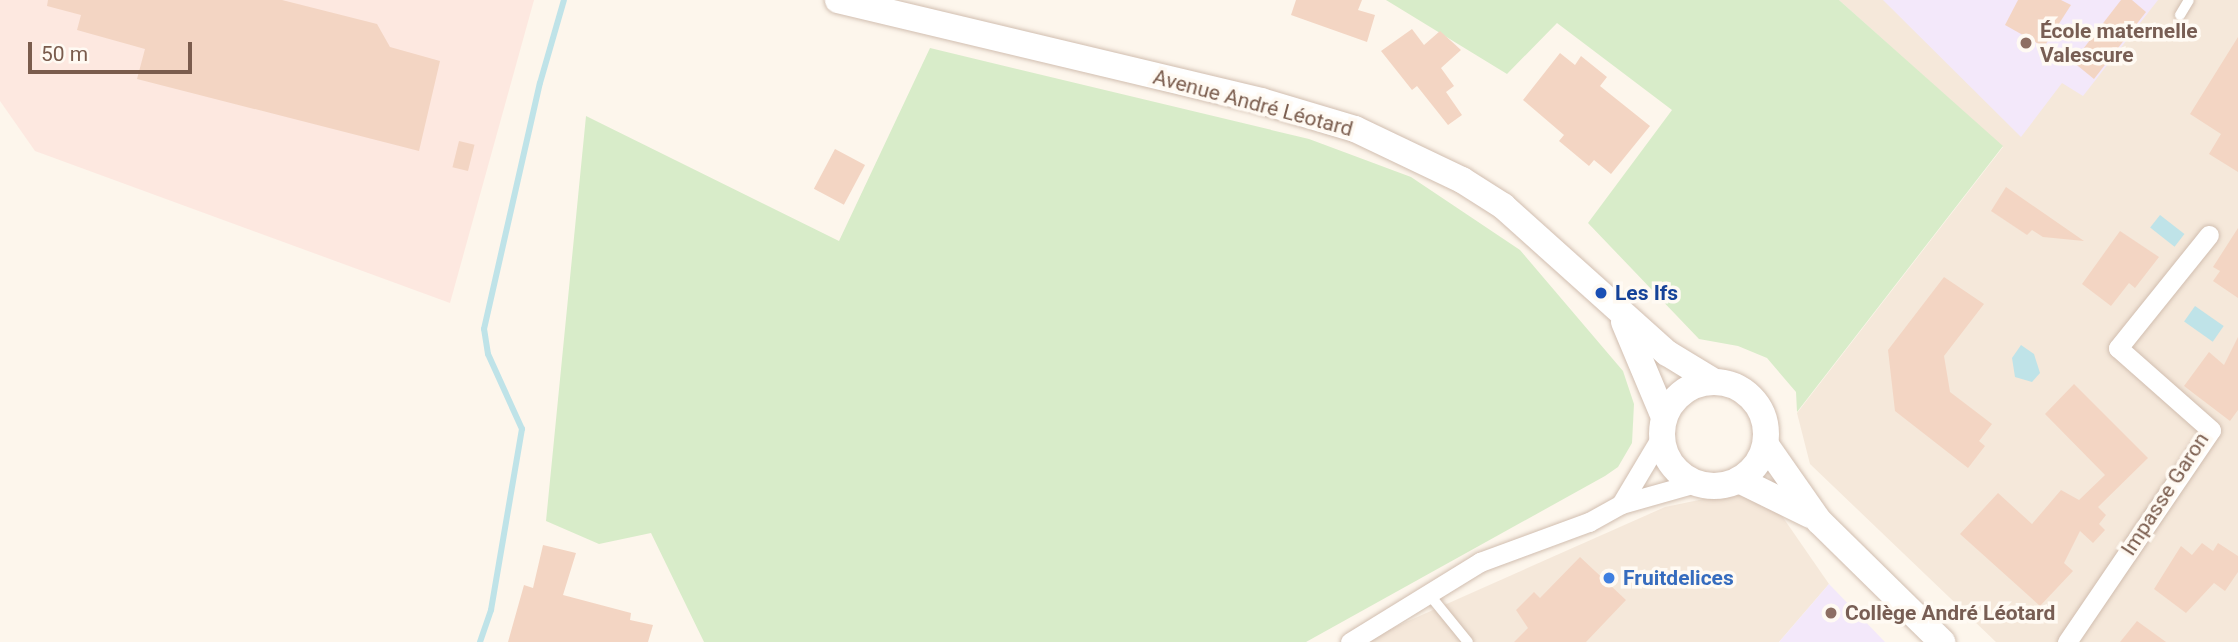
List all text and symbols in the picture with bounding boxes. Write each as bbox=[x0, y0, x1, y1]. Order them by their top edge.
place label: École maternelle Valescure bbox=[2040, 18, 2198, 68]
scale bar bbox=[32, 28, 196, 72]
marker: École maternelle Valescure bbox=[2018, 35, 2034, 51]
text: 50 m bbox=[41, 42, 88, 66]
street label: Avenue André Léotard bbox=[1150, 64, 1356, 142]
place label: Les Ifs bbox=[1615, 280, 1678, 306]
marker: Les Ifs bbox=[1593, 285, 1609, 301]
street label: Impasse Garon bbox=[2116, 428, 2214, 560]
place label: Fruitdelices bbox=[1623, 565, 1734, 591]
marker: Fruitdelices bbox=[1601, 570, 1617, 586]
place label: Collège André Léotard bbox=[1845, 600, 2055, 626]
marker: Collège André Léotard bbox=[1823, 605, 1839, 621]

